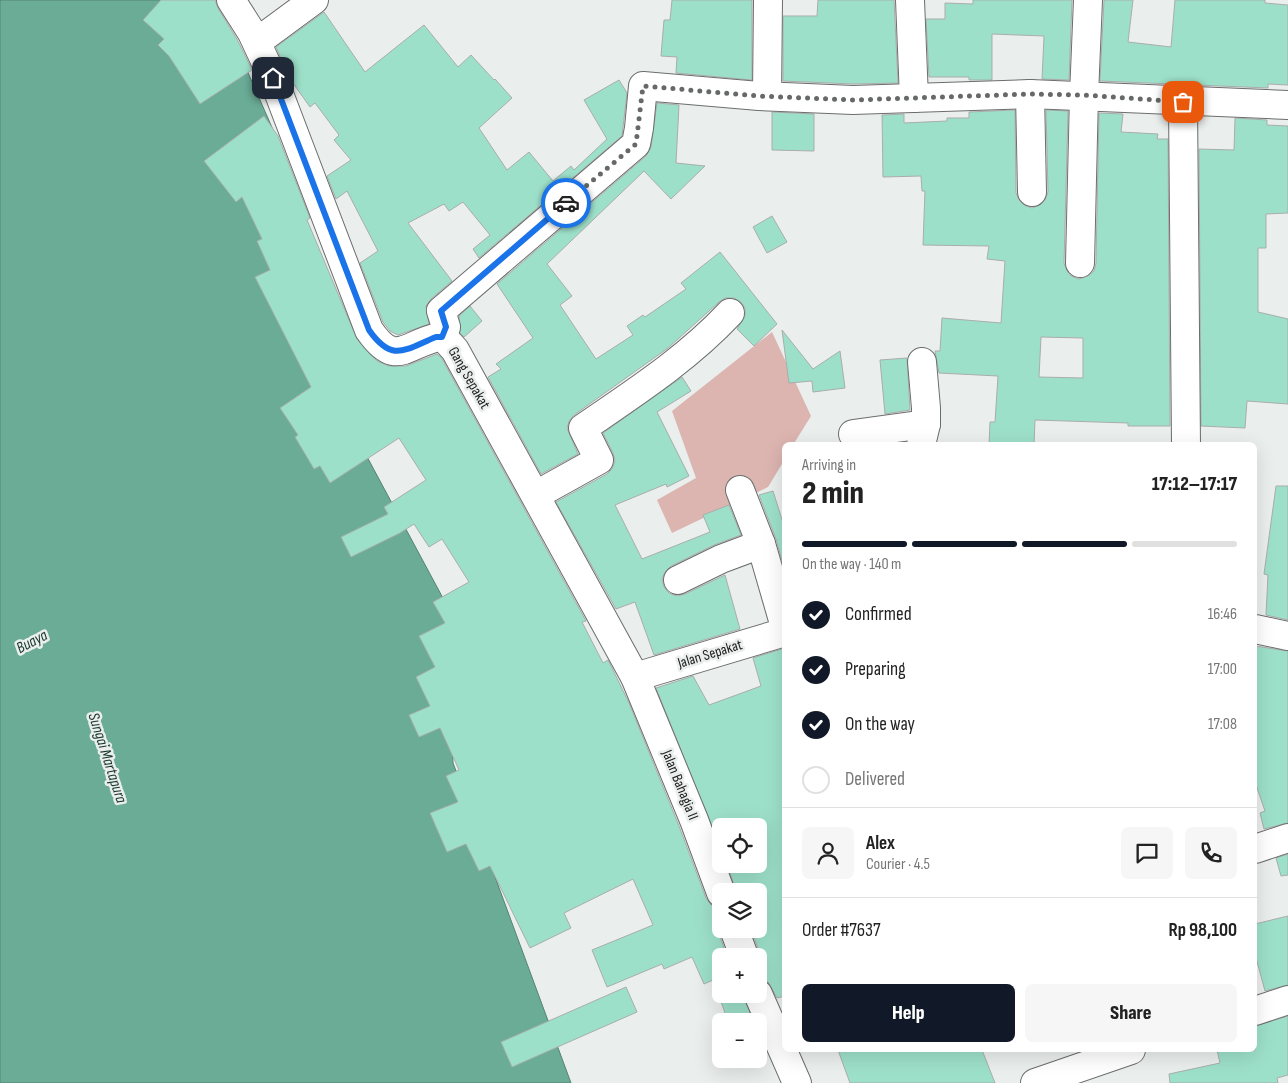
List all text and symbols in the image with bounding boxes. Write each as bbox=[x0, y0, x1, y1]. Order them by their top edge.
pin bbox=[252, 57, 294, 99]
icon: home bbox=[259, 64, 287, 92]
pin bbox=[1162, 81, 1204, 123]
icon: bag bbox=[1169, 88, 1197, 116]
courier bbox=[541, 178, 591, 228]
icon: car bbox=[552, 189, 580, 217]
street label: Gang Sepakat bbox=[444, 344, 495, 413]
text: Arriving in bbox=[802, 456, 856, 475]
text: 17:12–17:17 bbox=[1152, 473, 1237, 496]
text: 2 min bbox=[802, 474, 864, 513]
text: On the way · 140 m bbox=[802, 555, 901, 574]
icon: check bbox=[802, 601, 830, 629]
text: Confirmed bbox=[845, 603, 912, 626]
text: 16:46 bbox=[1208, 605, 1237, 624]
water label: Buaya bbox=[13, 626, 51, 658]
street label: Jalan Sepakat bbox=[674, 635, 745, 673]
icon: check bbox=[802, 656, 830, 684]
text: Preparing bbox=[845, 658, 906, 681]
text: 17:00 bbox=[1208, 660, 1237, 679]
water label: Sungai Martapura bbox=[83, 710, 131, 806]
icon: check bbox=[802, 711, 830, 739]
text: On the way bbox=[845, 713, 915, 736]
text: 17:08 bbox=[1208, 715, 1237, 734]
street label: Jalan Bahagia II bbox=[657, 746, 703, 823]
text: Delivered bbox=[845, 768, 905, 791]
map controls bbox=[712, 818, 767, 1068]
button: locate bbox=[712, 818, 767, 873]
button: person bbox=[802, 827, 854, 879]
button: chat bbox=[1121, 827, 1173, 879]
button: phone bbox=[1185, 827, 1237, 879]
text: Alex bbox=[866, 832, 895, 855]
text: Courier · 4.5 bbox=[866, 855, 930, 874]
button: layers bbox=[712, 883, 767, 938]
text: Order #7637 bbox=[802, 919, 881, 942]
text: Rp 98,100 bbox=[1168, 919, 1237, 942]
button: + bbox=[712, 948, 767, 1003]
button: Help bbox=[802, 984, 1015, 1042]
button: Share bbox=[1025, 984, 1237, 1042]
button: − bbox=[712, 1013, 767, 1068]

